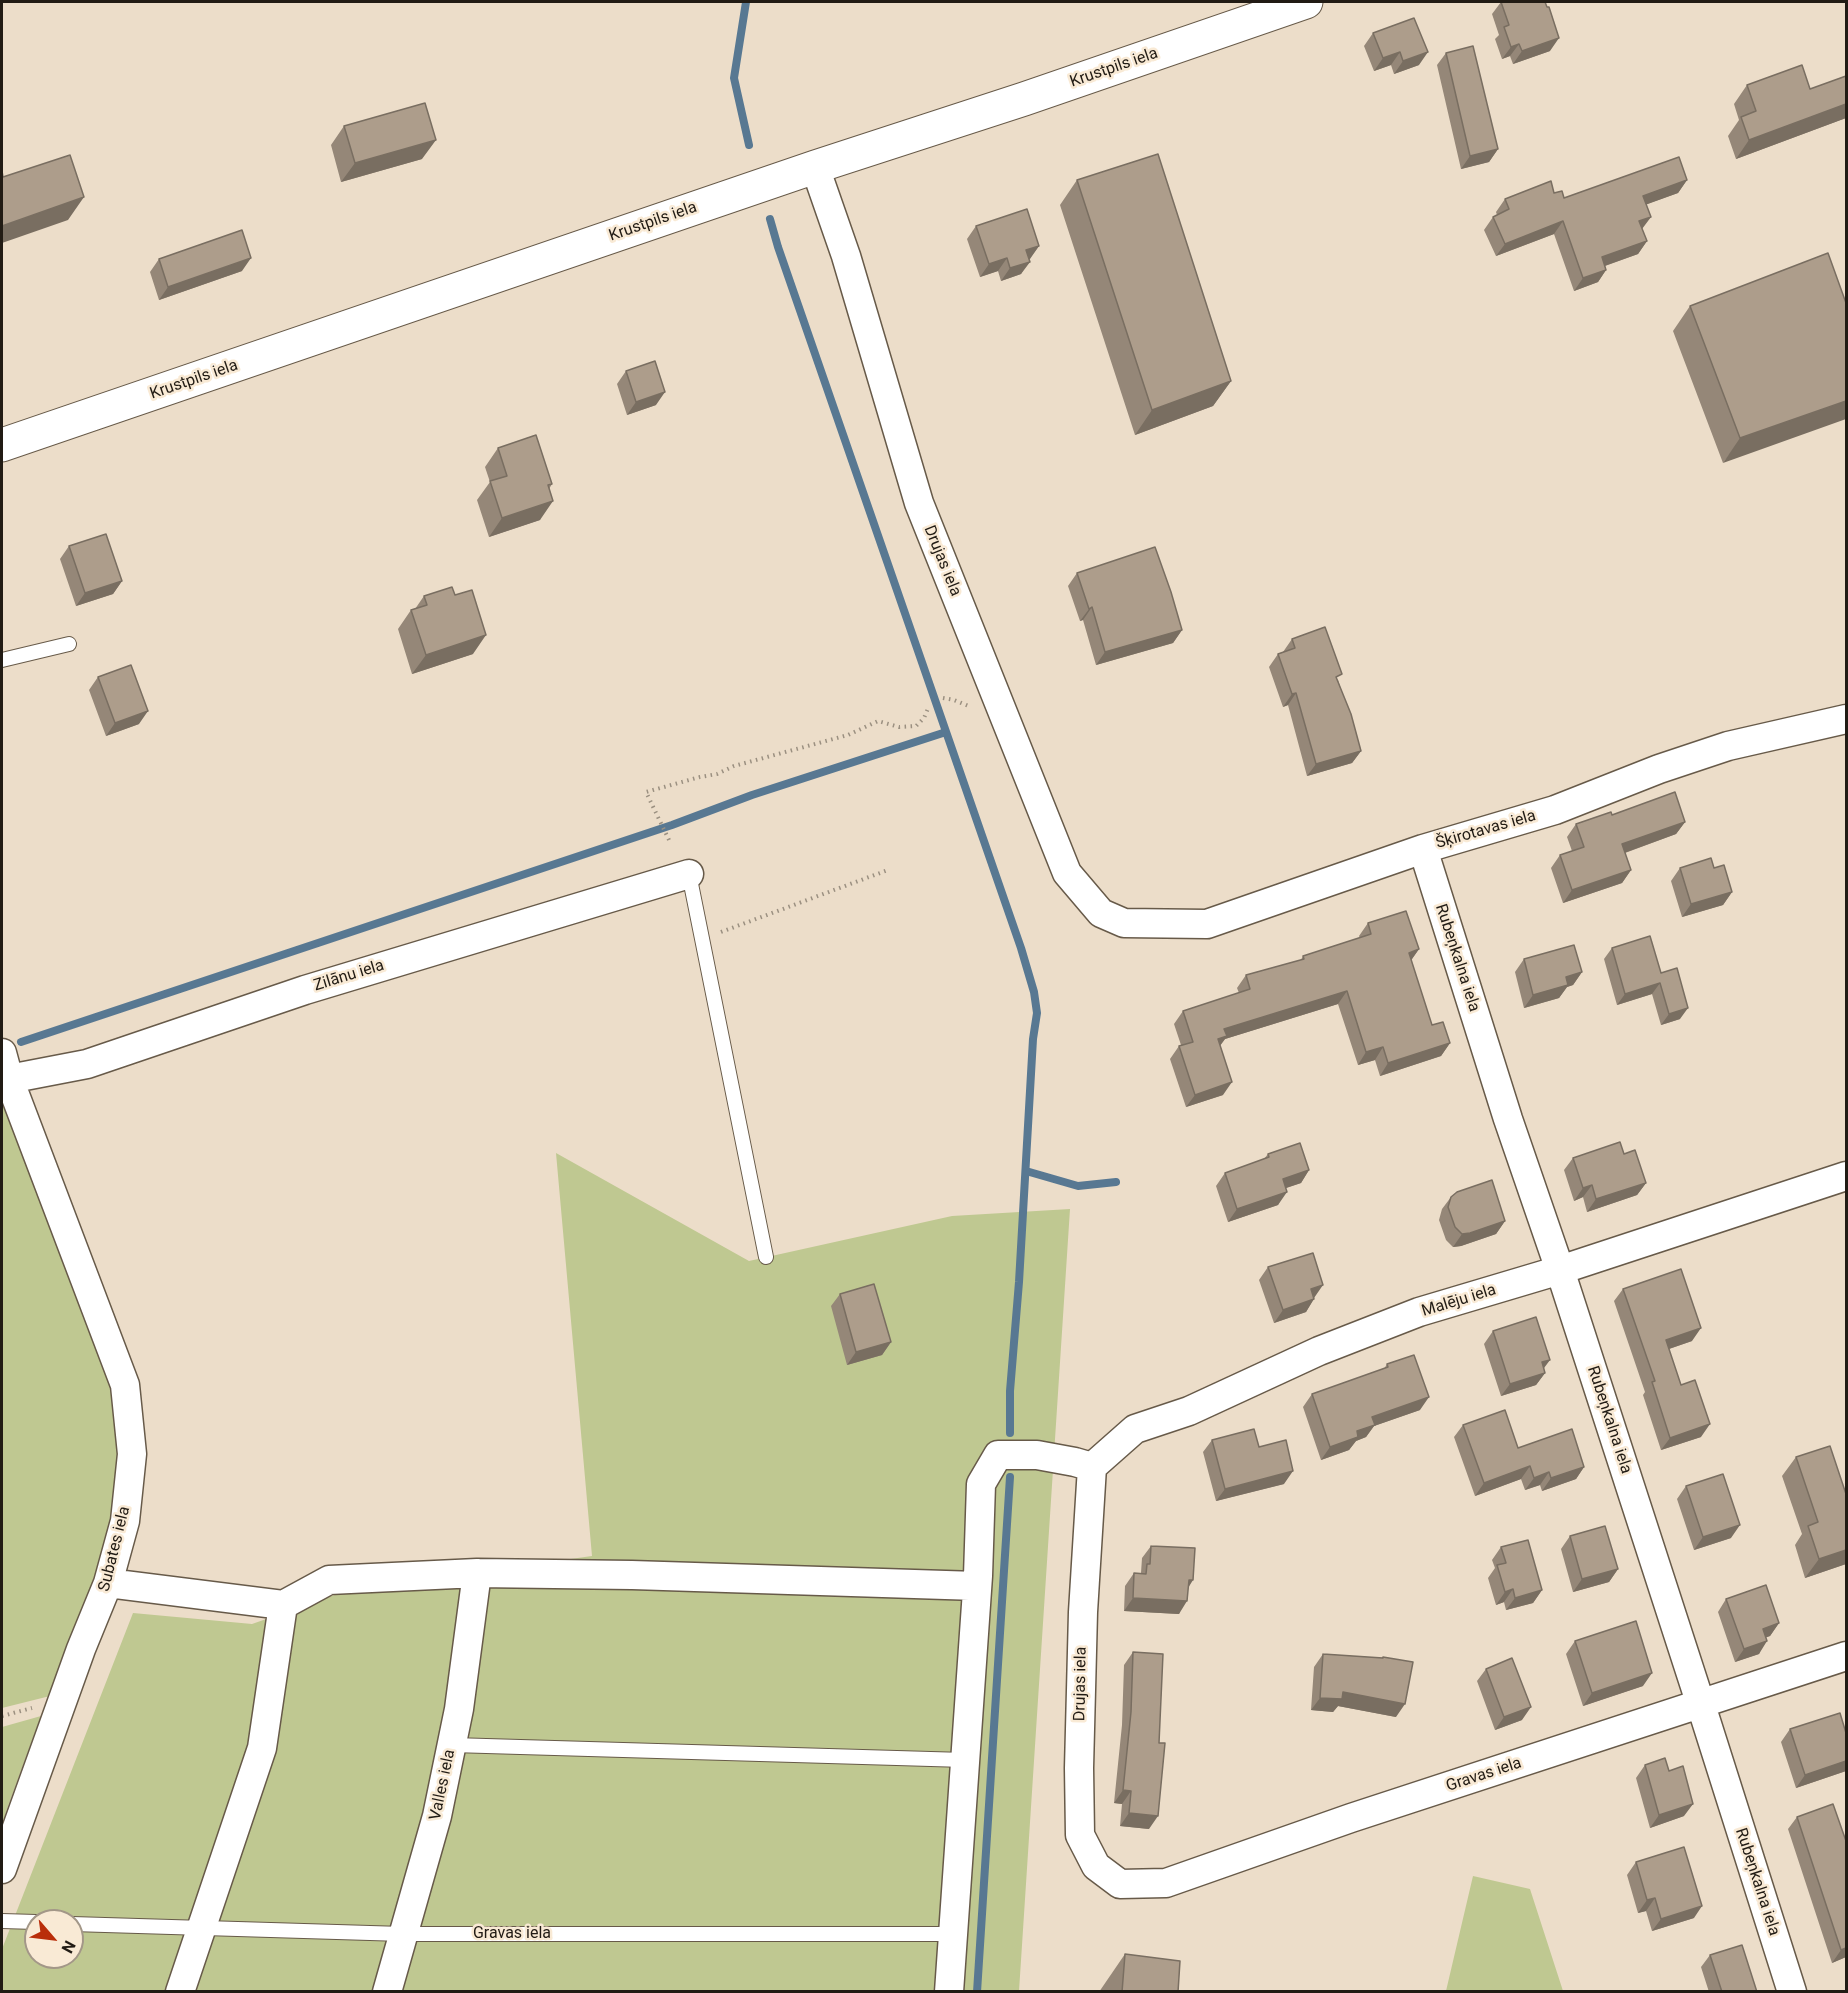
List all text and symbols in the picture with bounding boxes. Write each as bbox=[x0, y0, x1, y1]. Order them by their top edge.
street label: Krustpils iela bbox=[1068, 44, 1160, 92]
street label: Krustpils iela bbox=[607, 198, 699, 246]
street label: Krustpils iela bbox=[148, 356, 240, 404]
street label: Drujas iela bbox=[919, 523, 965, 599]
street label: Šķirotavas iela bbox=[1434, 807, 1538, 853]
street label: Rubeņkalna iela bbox=[1431, 902, 1483, 1014]
street label: Zilānu iela bbox=[311, 956, 387, 996]
street label: Malēju iela bbox=[1420, 1281, 1498, 1321]
street label: Rubeņkalna iela bbox=[1583, 1364, 1635, 1476]
street label: Subates iela bbox=[95, 1505, 135, 1593]
street label: Drujas iela bbox=[1071, 1647, 1091, 1721]
street label: Valles iela bbox=[426, 1748, 460, 1822]
street label: Gravas iela bbox=[1444, 1754, 1524, 1796]
street label: Rubeņkalna iela bbox=[1731, 1826, 1783, 1938]
north arrow bbox=[24, 1909, 84, 1969]
street label: Gravas iela bbox=[473, 1924, 551, 1944]
text: N bbox=[58, 1937, 80, 1956]

